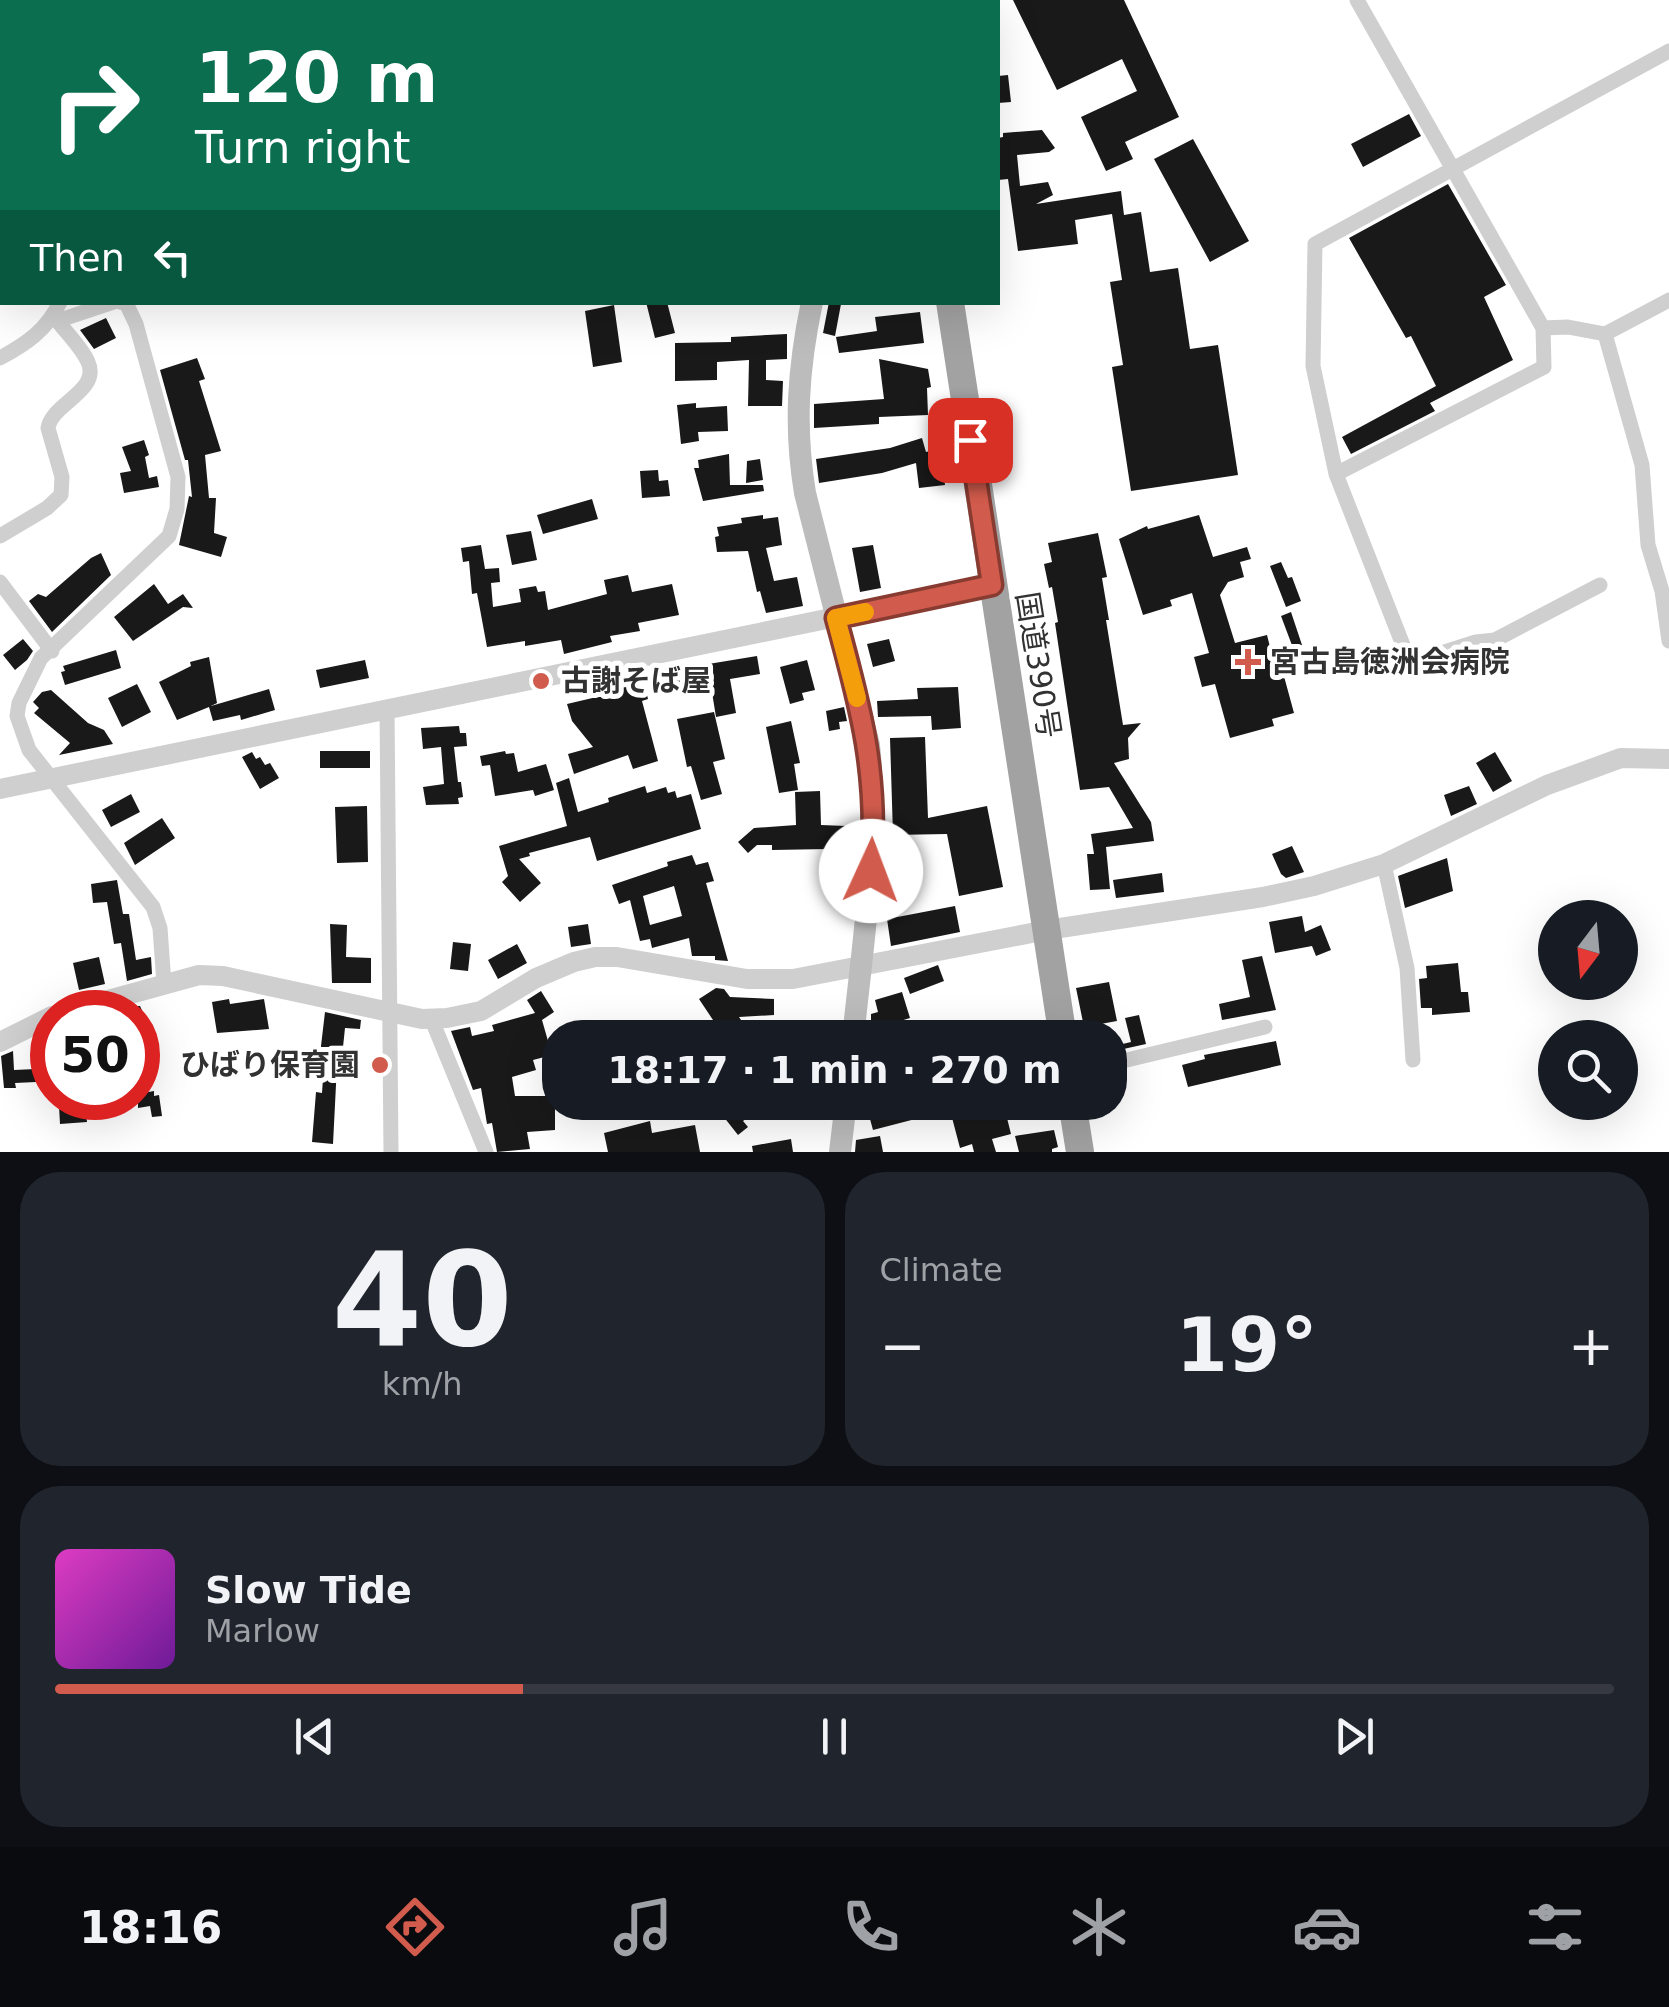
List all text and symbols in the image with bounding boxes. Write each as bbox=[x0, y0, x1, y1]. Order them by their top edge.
text: 120 m bbox=[195, 37, 438, 119]
icon: right bbox=[30, 40, 160, 170]
text: Turn right bbox=[195, 121, 410, 174]
icon: left bbox=[145, 230, 200, 285]
text: Then bbox=[30, 236, 125, 280]
pin bbox=[928, 398, 1013, 483]
icon: arrive bbox=[943, 413, 998, 468]
street label: 国道390号 bbox=[1010, 589, 1067, 740]
place label: 宮古島徳洲会病院 bbox=[1270, 644, 1510, 679]
marker: 宮古島徳洲会病院 bbox=[1235, 649, 1261, 675]
place label: 古謝そば屋 bbox=[561, 663, 711, 698]
marker: 古謝そば屋 bbox=[530, 670, 552, 692]
position arrow bbox=[819, 819, 923, 923]
north arrow bbox=[1538, 900, 1638, 1000]
map controls bbox=[1538, 900, 1638, 1120]
speed limit sign: 50 bbox=[30, 990, 160, 1120]
button: search bbox=[1538, 1020, 1638, 1120]
place label: ひばり保育園 bbox=[180, 1047, 360, 1082]
text: 18:17 · 1 min · 270 m bbox=[607, 1048, 1062, 1092]
marker: ひばり保育園 bbox=[369, 1054, 391, 1076]
text: 40 bbox=[332, 1224, 513, 1376]
text: Climate bbox=[880, 1251, 1003, 1289]
text: 19° bbox=[1176, 1301, 1318, 1389]
text: − bbox=[880, 1314, 926, 1378]
text: + bbox=[1568, 1314, 1614, 1378]
text: km/h bbox=[382, 1365, 463, 1403]
text: Slow Tide bbox=[205, 1568, 412, 1612]
text: Marlow bbox=[205, 1612, 320, 1650]
icon: previous bbox=[287, 1709, 342, 1764]
icon: pause bbox=[807, 1709, 862, 1764]
icon: next bbox=[1327, 1709, 1382, 1764]
icon: directions bbox=[380, 1892, 450, 1962]
icon: music bbox=[608, 1892, 678, 1962]
icon: phone bbox=[836, 1892, 906, 1962]
icon: climate bbox=[1064, 1892, 1134, 1962]
icon: car bbox=[1292, 1892, 1362, 1962]
icon: filters bbox=[1520, 1892, 1590, 1962]
text: 18:16 bbox=[79, 1901, 222, 1954]

